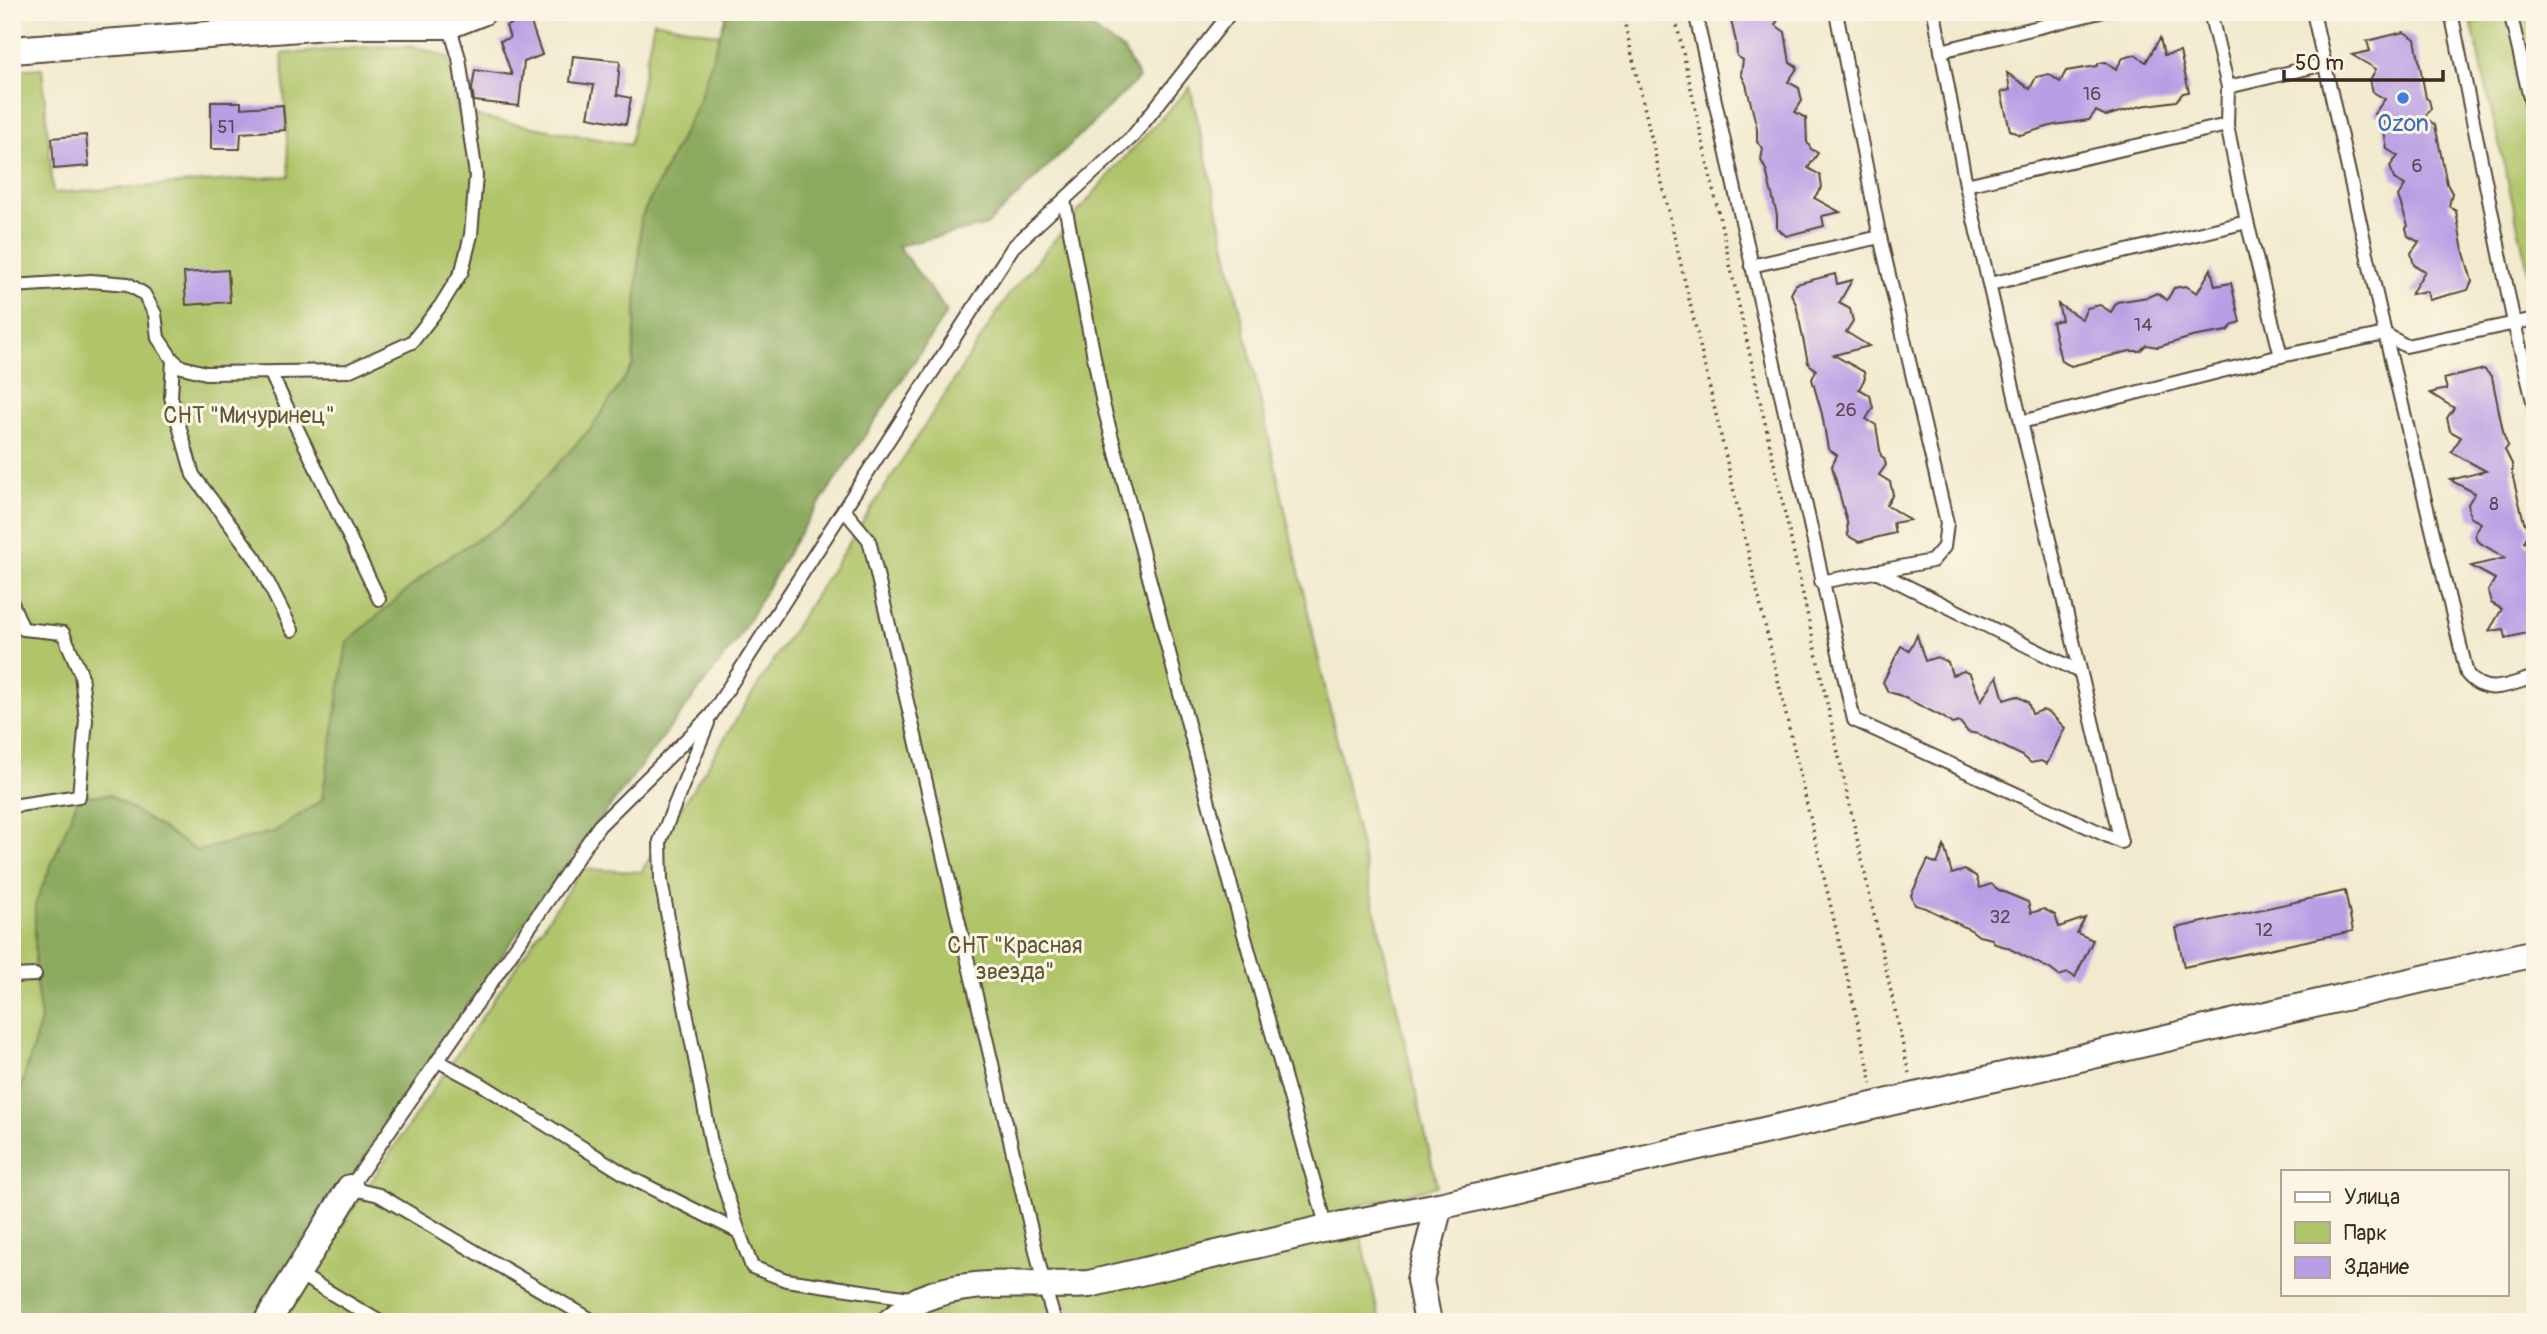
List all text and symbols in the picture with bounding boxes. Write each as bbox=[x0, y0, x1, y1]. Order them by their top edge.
scale bar bbox=[2284, 38, 2444, 82]
text: 50 m bbox=[2295, 50, 2344, 77]
house number: 16 bbox=[2083, 82, 2101, 106]
marker: Ozon bbox=[2395, 90, 2411, 106]
place label: Ozon bbox=[2377, 109, 2429, 138]
house number: 51 bbox=[217, 115, 235, 139]
house number: 6 bbox=[2411, 154, 2423, 178]
house number: 14 bbox=[2134, 313, 2152, 337]
house number: 26 bbox=[1835, 398, 1857, 422]
park label: СНТ "Мичуринец" bbox=[163, 401, 335, 430]
house number: 8 bbox=[2489, 492, 2499, 516]
house number: 32 bbox=[1989, 905, 2011, 929]
house number: 12 bbox=[2255, 918, 2273, 942]
park label: СНТ "Красная звезда" bbox=[947, 931, 1083, 986]
legend bbox=[2281, 1170, 2508, 1296]
text: Улица bbox=[2344, 1184, 2400, 1211]
text: Парк bbox=[2344, 1220, 2387, 1247]
text: Здание bbox=[2344, 1254, 2410, 1281]

